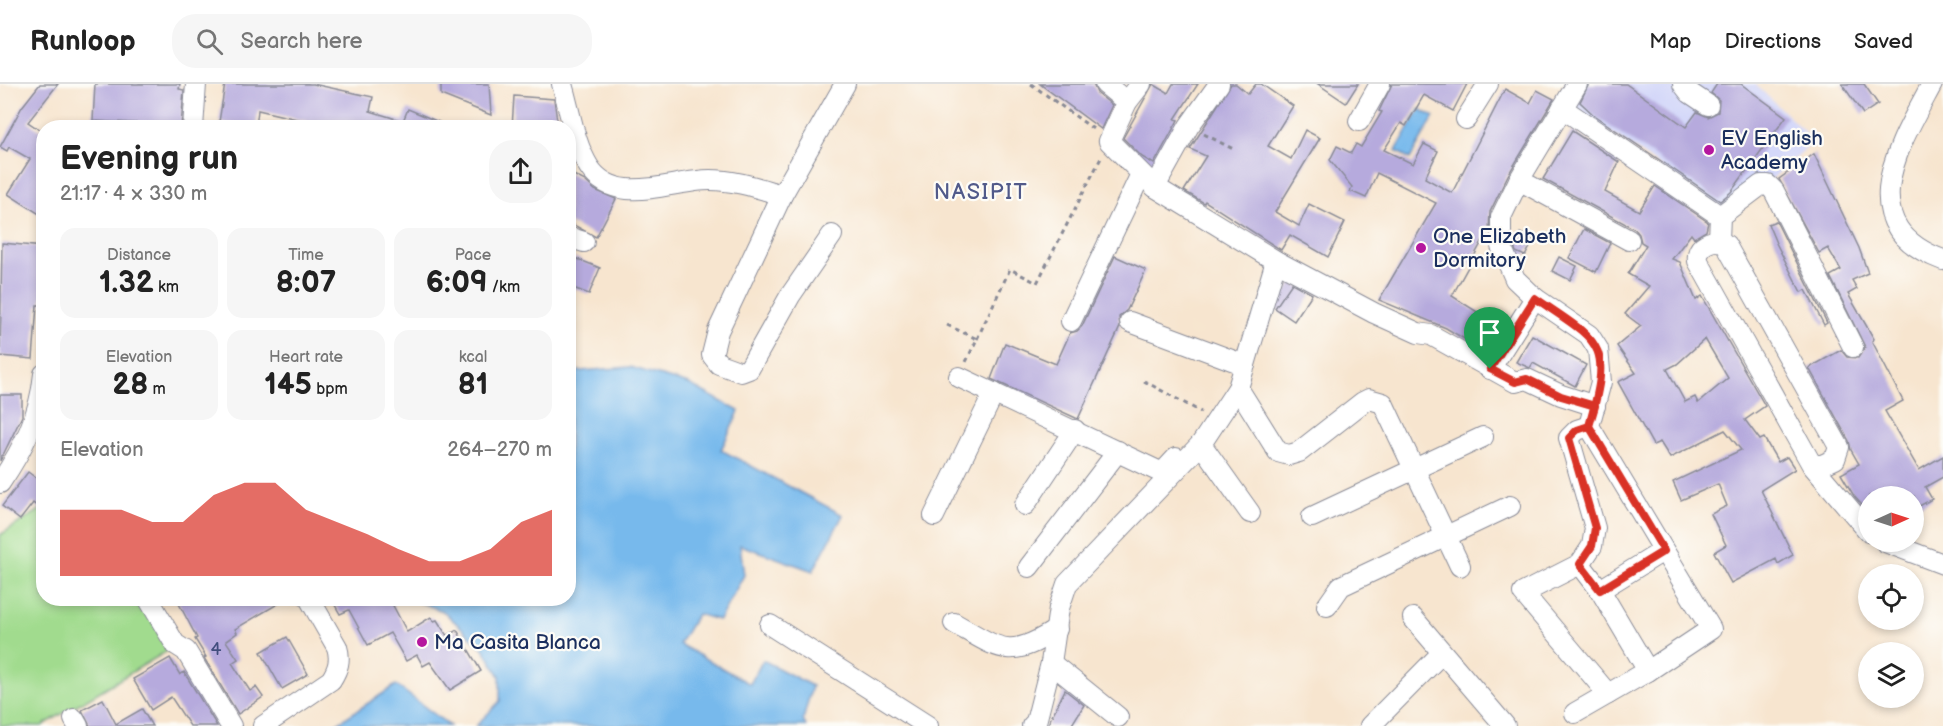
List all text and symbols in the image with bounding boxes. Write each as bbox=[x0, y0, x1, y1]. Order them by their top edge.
search box bbox=[172, 14, 592, 68]
text: Runloop bbox=[30, 25, 136, 58]
icon: search bbox=[193, 25, 226, 58]
text: Search here bbox=[241, 28, 362, 55]
text: Map bbox=[1649, 29, 1692, 54]
text: Directions bbox=[1725, 29, 1821, 54]
text: Saved bbox=[1854, 29, 1913, 54]
place label: EV English Academy bbox=[1721, 126, 1823, 175]
text: Evening run bbox=[60, 139, 238, 179]
button: share bbox=[489, 140, 552, 203]
marker: EV English Academy bbox=[1702, 143, 1716, 157]
district label: NASIPIT bbox=[934, 179, 1028, 206]
text: 21:17 · 4 × 330 m bbox=[60, 182, 207, 206]
place label: One Elizabeth Dormitory bbox=[1433, 224, 1566, 273]
marker: One Elizabeth Dormitory bbox=[1414, 241, 1428, 255]
text: Distance bbox=[107, 246, 171, 265]
text: Time bbox=[288, 246, 324, 265]
text: Pace bbox=[455, 246, 491, 265]
text: 1.32 bbox=[99, 265, 154, 301]
text: 8:07 bbox=[276, 265, 336, 301]
text: 6:09 bbox=[426, 265, 488, 301]
text: km bbox=[154, 278, 179, 297]
text: /km bbox=[488, 278, 520, 297]
pin bbox=[1464, 307, 1515, 369]
icon: arrive bbox=[1473, 316, 1506, 349]
text: Elevation bbox=[106, 348, 172, 367]
text: Heart rate bbox=[269, 348, 343, 367]
text: kcal bbox=[459, 348, 487, 367]
text: 28 bbox=[112, 367, 148, 403]
text: 145 bbox=[264, 367, 312, 403]
text: 81 bbox=[458, 367, 488, 403]
text: m bbox=[148, 380, 166, 399]
text: bpm bbox=[312, 380, 348, 399]
text: Elevation bbox=[60, 438, 143, 462]
text: 264–270 m bbox=[447, 438, 552, 462]
north arrow bbox=[1858, 486, 1924, 552]
map controls bbox=[1858, 486, 1924, 708]
button: locate bbox=[1858, 564, 1924, 630]
place label: Ma Casita Blanca bbox=[434, 630, 601, 655]
marker: Ma Casita Blanca bbox=[415, 635, 429, 649]
house number: 4 bbox=[211, 639, 222, 660]
button: layers bbox=[1858, 642, 1924, 708]

